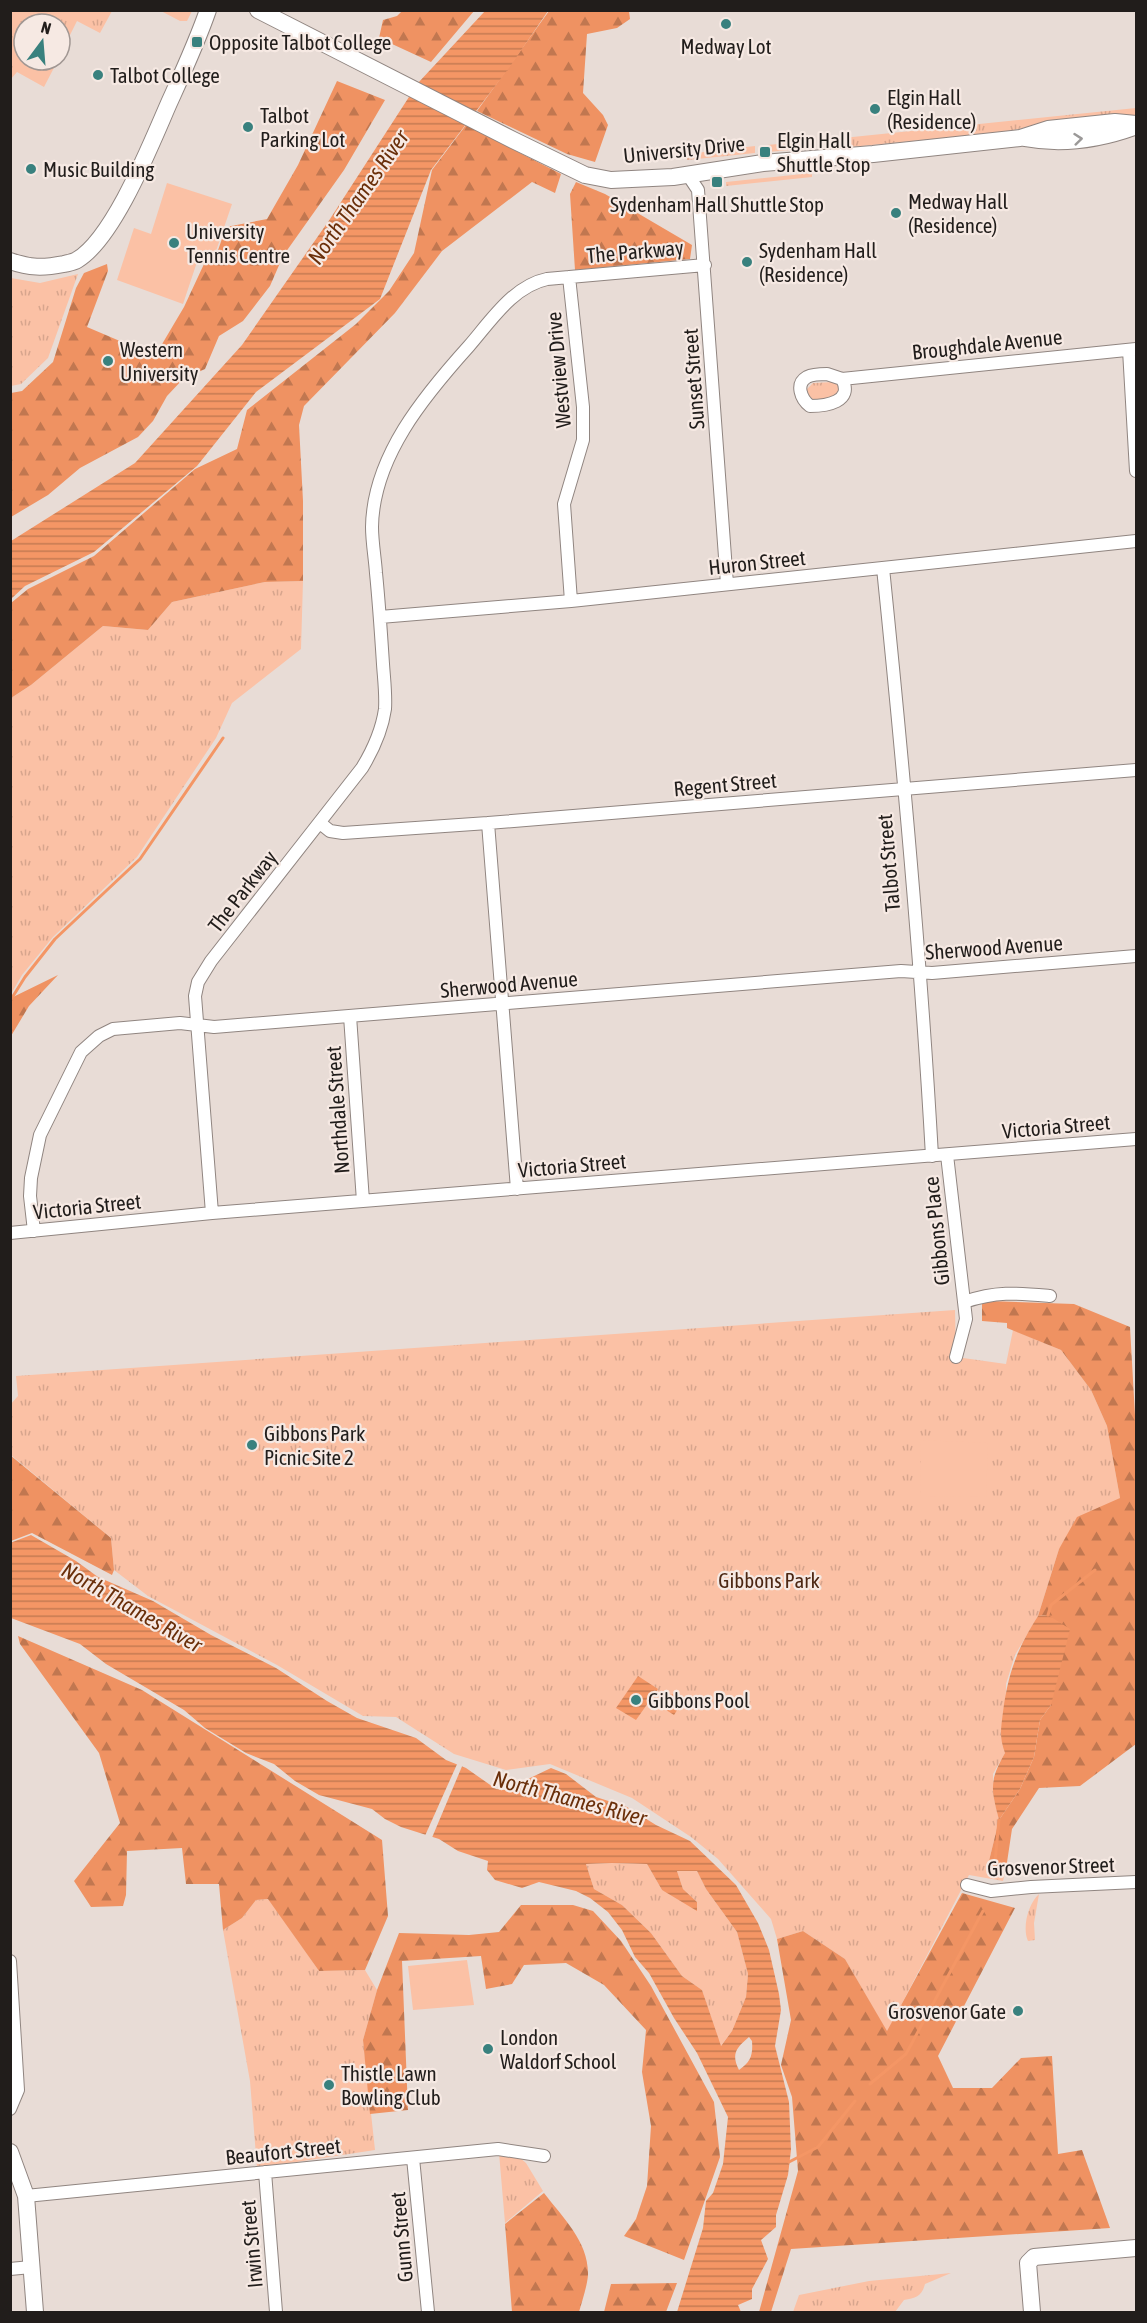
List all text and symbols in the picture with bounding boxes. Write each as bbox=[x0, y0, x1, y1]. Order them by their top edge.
north arrow bbox=[12, 12, 72, 72]
marker: Medway Lot bbox=[719, 17, 733, 31]
text: N bbox=[39, 18, 53, 38]
place label: Opposite Talbot College bbox=[209, 30, 391, 54]
place label: Medway Lot bbox=[680, 34, 772, 58]
marker: Opposite Talbot College bbox=[190, 35, 204, 49]
place label: Talbot College bbox=[110, 63, 220, 87]
marker: Talbot College bbox=[91, 68, 105, 82]
place label: Elgin Hall (Residence) bbox=[887, 85, 976, 133]
marker: Elgin Hall (Residence) bbox=[868, 102, 882, 116]
place label: Talbot Parking Lot bbox=[260, 103, 345, 151]
marker: Talbot Parking Lot bbox=[241, 120, 255, 134]
water label: North Thames River bbox=[302, 124, 415, 269]
place label: Elgin Hall Shuttle Stop bbox=[777, 128, 871, 176]
street label: University Drive bbox=[622, 131, 746, 167]
one-way arrow bbox=[1073, 133, 1082, 146]
marker: Elgin Hall Shuttle Stop bbox=[758, 145, 772, 159]
place label: Music Building bbox=[43, 157, 154, 181]
marker: Music Building bbox=[24, 162, 38, 176]
marker: Sydenham Hall Shuttle Stop bbox=[710, 175, 724, 189]
place label: Medway Hall (Residence) bbox=[908, 189, 1009, 237]
place label: Sydenham Hall Shuttle Stop bbox=[610, 192, 824, 216]
marker: Medway Hall (Residence) bbox=[889, 206, 903, 220]
place label: University Tennis Centre bbox=[186, 219, 290, 267]
street label: The Parkway bbox=[586, 235, 685, 267]
marker: University Tennis Centre bbox=[167, 236, 181, 250]
place label: Sydenham Hall (Residence) bbox=[759, 238, 877, 286]
marker: Sydenham Hall (Residence) bbox=[740, 255, 754, 269]
street label: Westview Drive bbox=[541, 311, 575, 429]
street label: Broughdale Avenue bbox=[911, 324, 1063, 364]
street label: Sunset Street bbox=[678, 328, 708, 430]
place label: Western University bbox=[120, 337, 199, 385]
marker: Western University bbox=[101, 354, 115, 368]
street label: Huron Street bbox=[707, 545, 807, 579]
street label: Regent Street bbox=[672, 768, 778, 800]
street label: Talbot Street bbox=[872, 813, 904, 913]
street label: The Parkway bbox=[203, 845, 282, 937]
street label: Sherwood Avenue bbox=[924, 930, 1064, 964]
street label: Sherwood Avenue bbox=[439, 966, 579, 1002]
street label: Northdale Street bbox=[321, 1045, 353, 1175]
street label: Victoria Street bbox=[1001, 1109, 1111, 1143]
street label: Victoria Street bbox=[517, 1148, 627, 1182]
street label: Gibbons Place bbox=[918, 1175, 954, 1287]
street label: Victoria Street bbox=[32, 1188, 142, 1224]
place label: Gibbons Park Picnic Site 2 bbox=[264, 1421, 365, 1469]
marker: Gibbons Park Picnic Site 2 bbox=[245, 1438, 259, 1452]
water label: North Thames River bbox=[57, 1556, 208, 1658]
park label: Gibbons Park bbox=[718, 1568, 820, 1592]
place label: Gibbons Pool bbox=[648, 1688, 750, 1712]
marker: Gibbons Pool bbox=[629, 1693, 643, 1707]
water label: North Thames River bbox=[490, 1765, 651, 1831]
street label: Grosvenor Street bbox=[987, 1852, 1115, 1880]
place label: Grosvenor Gate bbox=[888, 1999, 1006, 2023]
marker: Grosvenor Gate bbox=[1011, 2004, 1025, 2018]
place label: London Waldorf School bbox=[500, 2025, 617, 2073]
marker: London Waldorf School bbox=[481, 2042, 495, 2056]
place label: Thistle Lawn Bowling Club bbox=[341, 2061, 441, 2109]
marker: Thistle Lawn Bowling Club bbox=[322, 2078, 336, 2092]
street label: Beaufort Street bbox=[224, 2133, 342, 2169]
street label: Gunn Street bbox=[385, 2191, 417, 2283]
street label: Irwin Street bbox=[235, 2199, 267, 2289]

